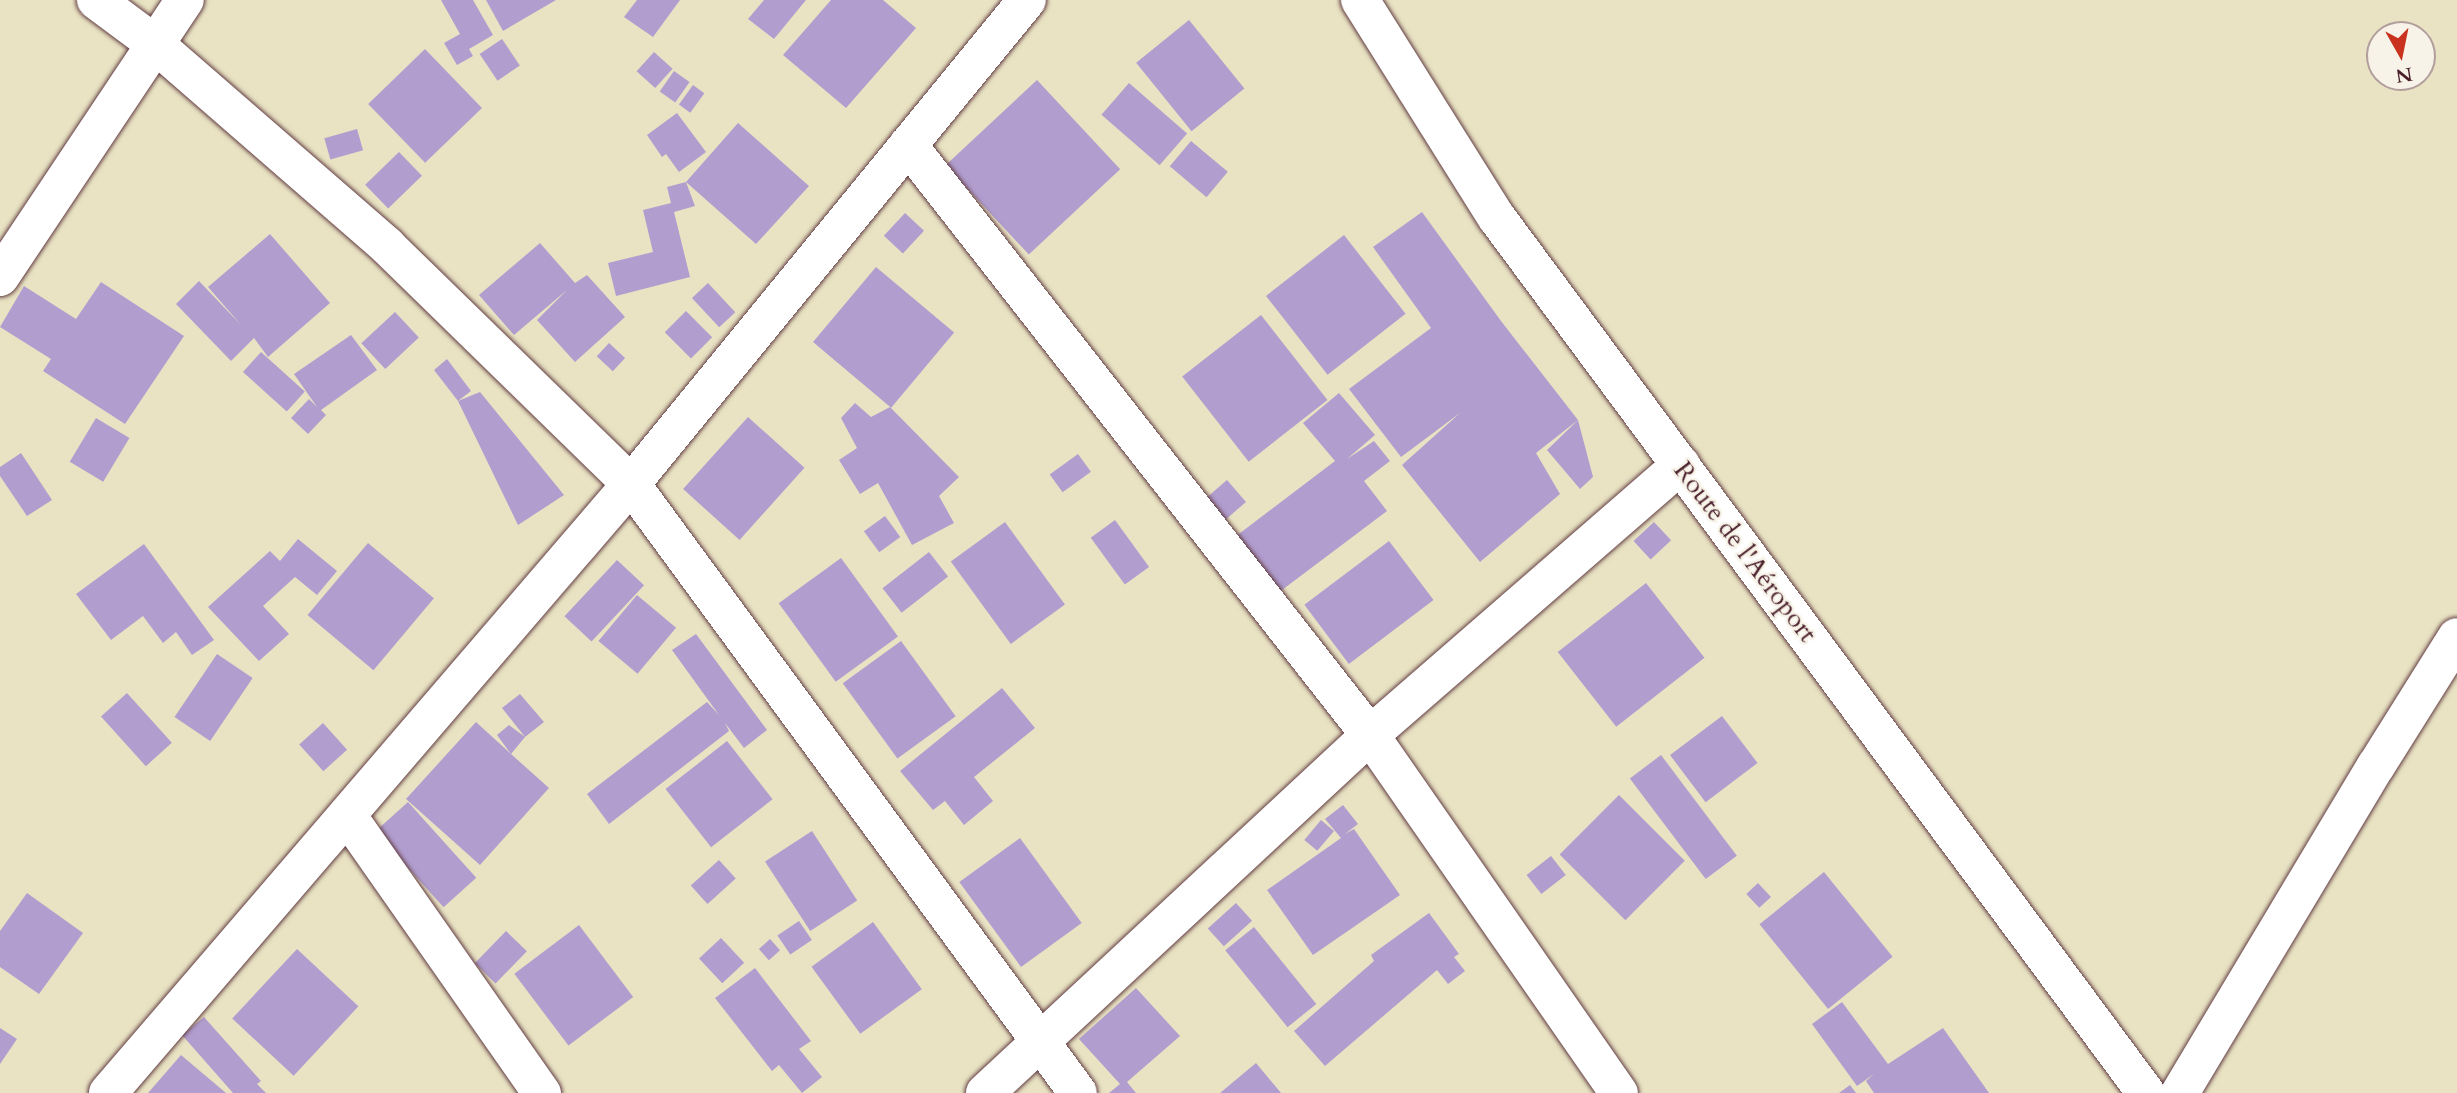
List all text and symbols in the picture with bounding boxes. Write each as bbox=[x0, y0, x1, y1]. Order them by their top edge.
north arrow bbox=[2366, 21, 2436, 91]
text: N bbox=[2394, 61, 2414, 89]
street label: Route de l'Aéroport bbox=[1667, 456, 1823, 648]

